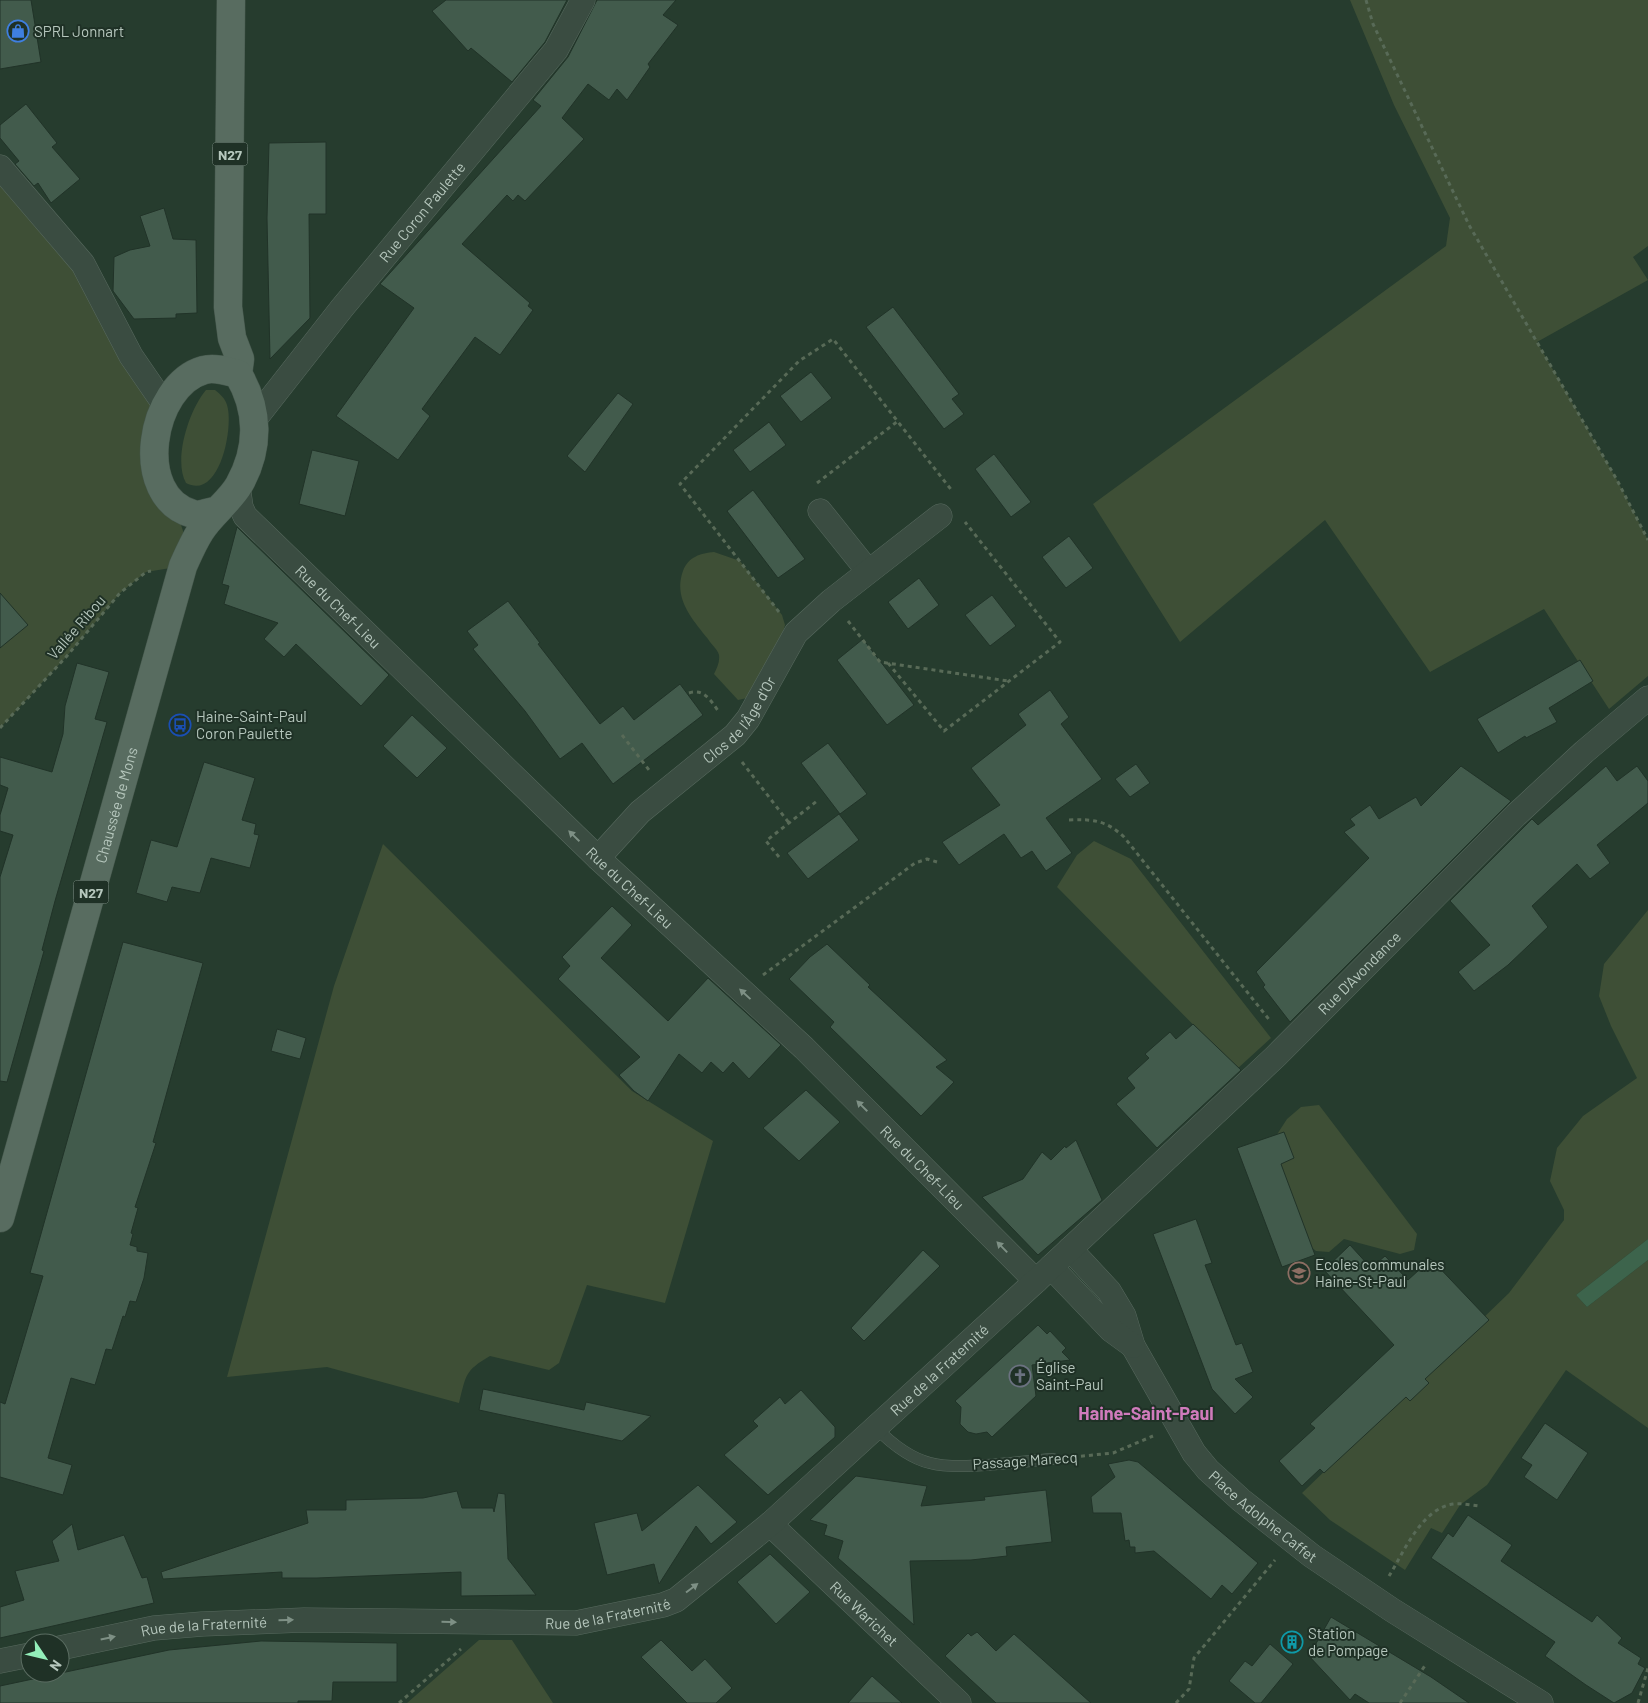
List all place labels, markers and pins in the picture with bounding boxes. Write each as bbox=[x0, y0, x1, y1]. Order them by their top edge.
shop icon: SPRL Jonnart bbox=[6, 19, 30, 43]
place label: SPRL Jonnart bbox=[34, 22, 124, 40]
place label: Haine-Saint-Paul Coron Paulette bbox=[196, 707, 307, 742]
bus stop icon: Haine-Saint-Paul Coron Paulette bbox=[168, 713, 192, 737]
place label: Ecoles communales Haine-St-Paul bbox=[1315, 1255, 1445, 1290]
school or university icon: Ecoles communales Haine-St-Paul bbox=[1287, 1261, 1311, 1285]
place label: Église Saint-Paul bbox=[1036, 1358, 1103, 1393]
church icon: Église Saint-Paul bbox=[1008, 1364, 1032, 1388]
place label: Station de Pompage bbox=[1308, 1624, 1388, 1659]
building icon: Station de Pompage bbox=[1280, 1630, 1304, 1654]

